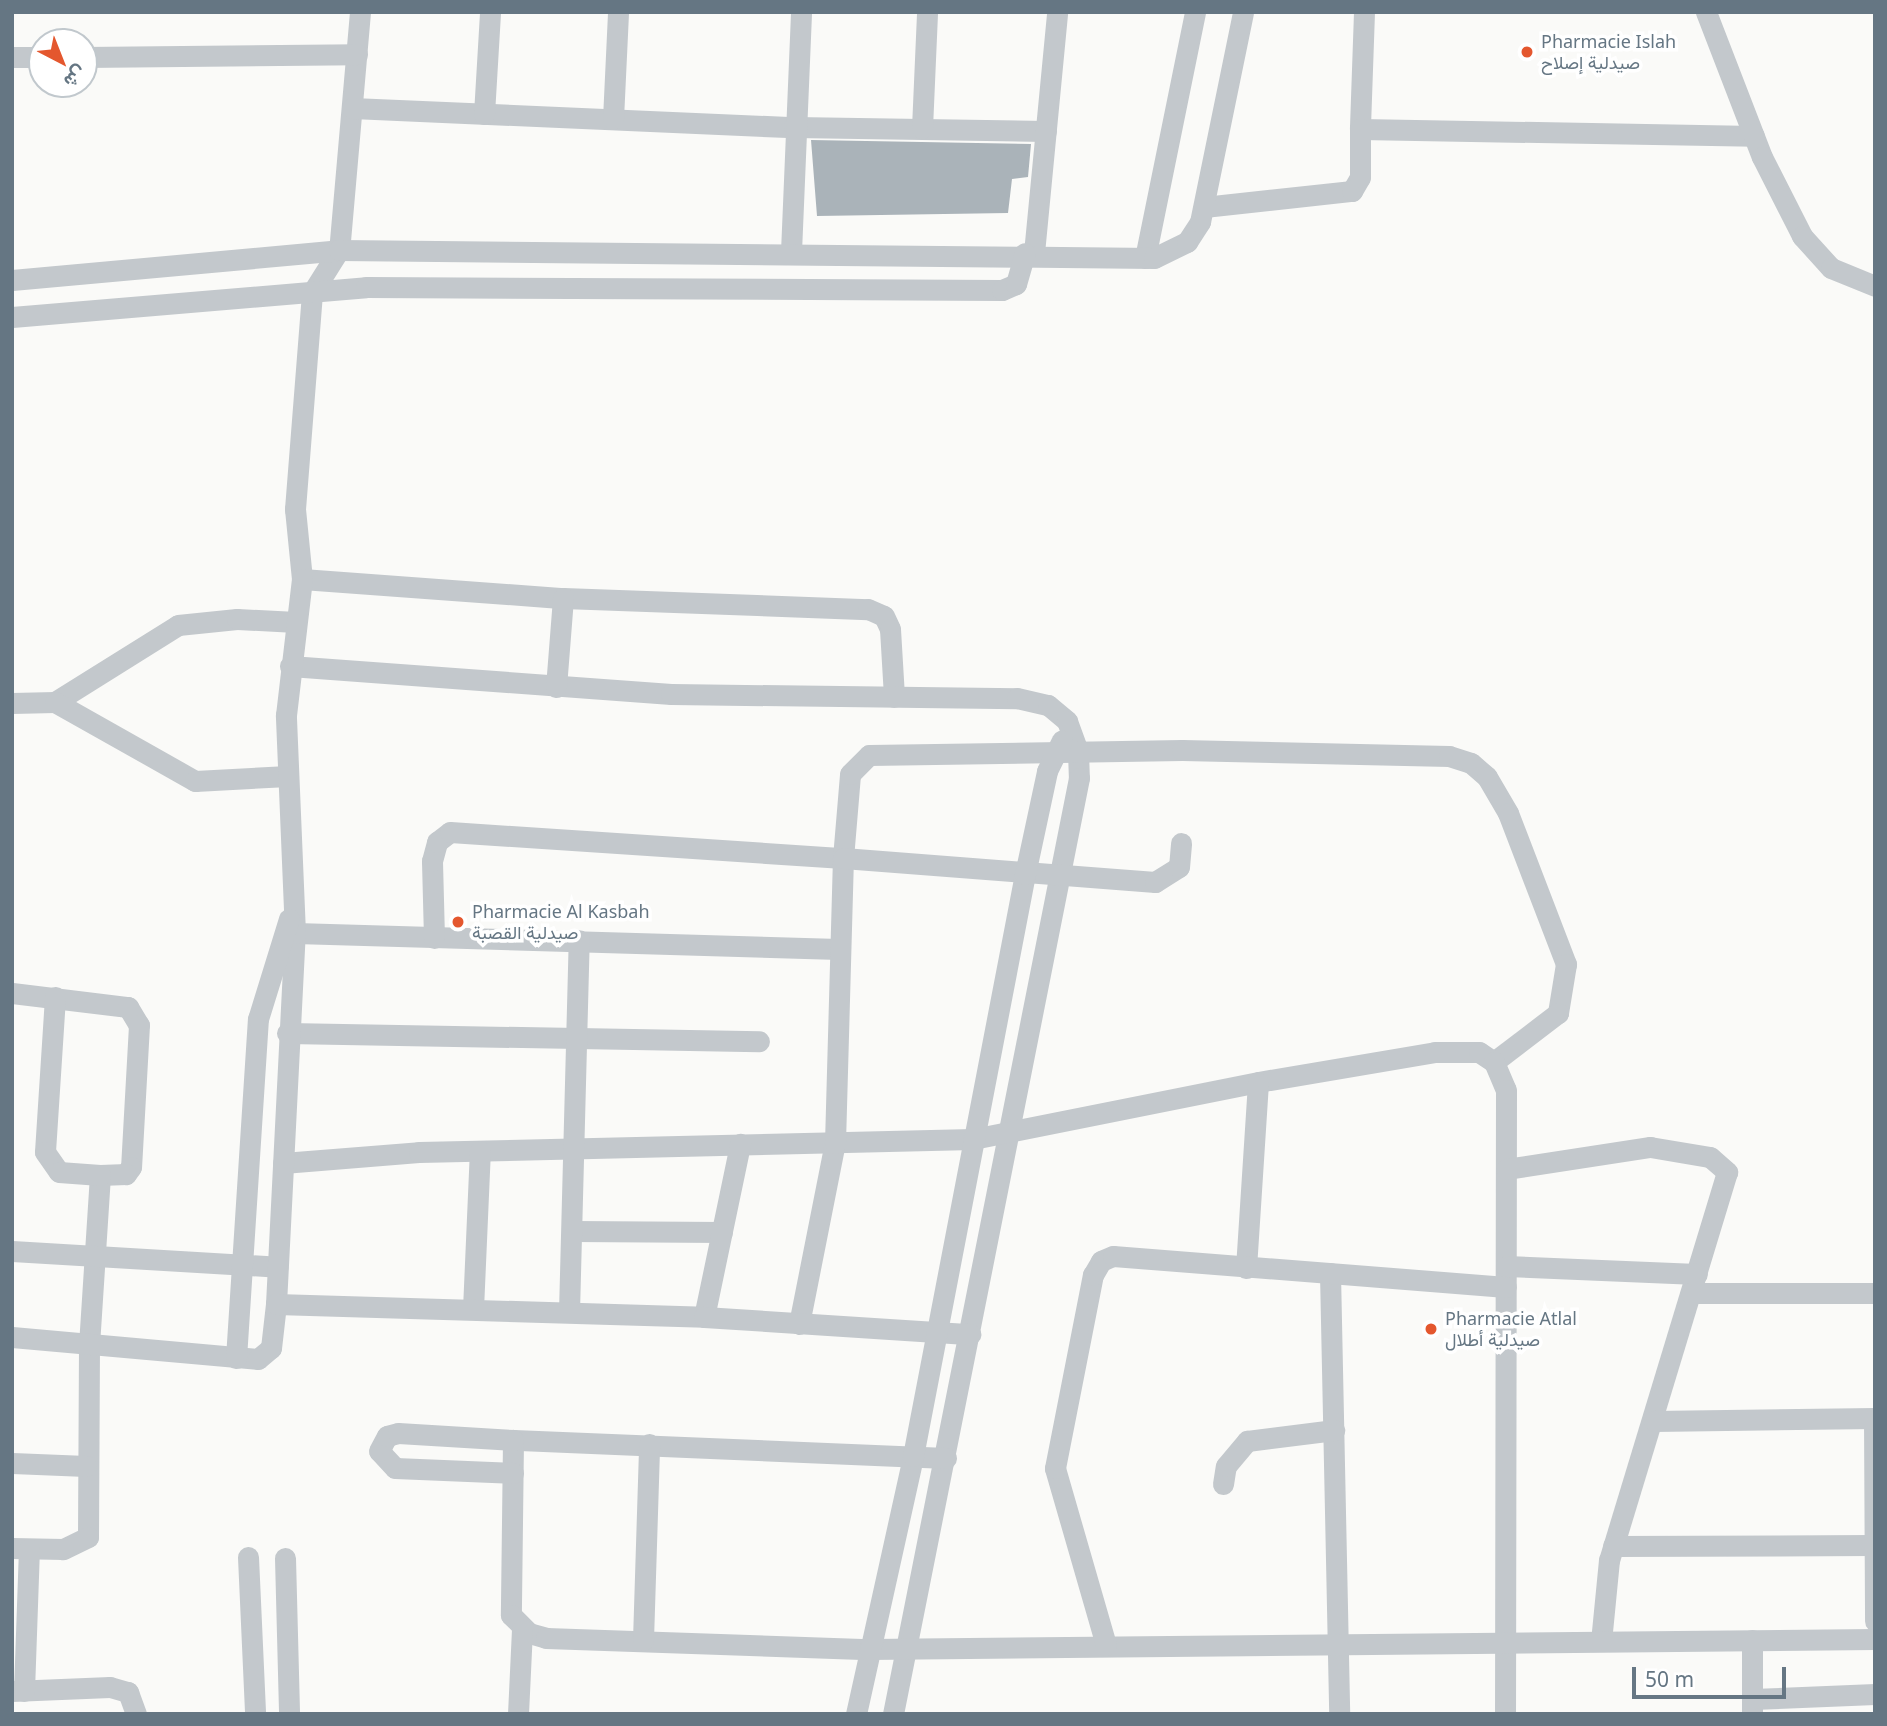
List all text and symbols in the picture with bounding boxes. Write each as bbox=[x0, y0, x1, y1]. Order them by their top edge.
north arrow bbox=[28, 28, 98, 98]
place label: Pharmacie Islah صيدلية إصلاح bbox=[1541, 31, 1676, 74]
marker: Pharmacie Islah صيدلية إصلاح bbox=[1519, 44, 1535, 60]
text: ش bbox=[59, 60, 93, 94]
place label: Pharmacie Al Kasbah صيدلية القصبة bbox=[472, 901, 650, 944]
marker: Pharmacie Al Kasbah صيدلية القصبة bbox=[450, 914, 466, 930]
place label: Pharmacie Atlal صيدلية أطلال bbox=[1445, 1308, 1577, 1350]
marker: Pharmacie Atlal صيدلية أطلال bbox=[1423, 1321, 1439, 1337]
scale bar bbox=[1635, 1652, 1789, 1696]
text: 50 m bbox=[1645, 1665, 1694, 1693]

